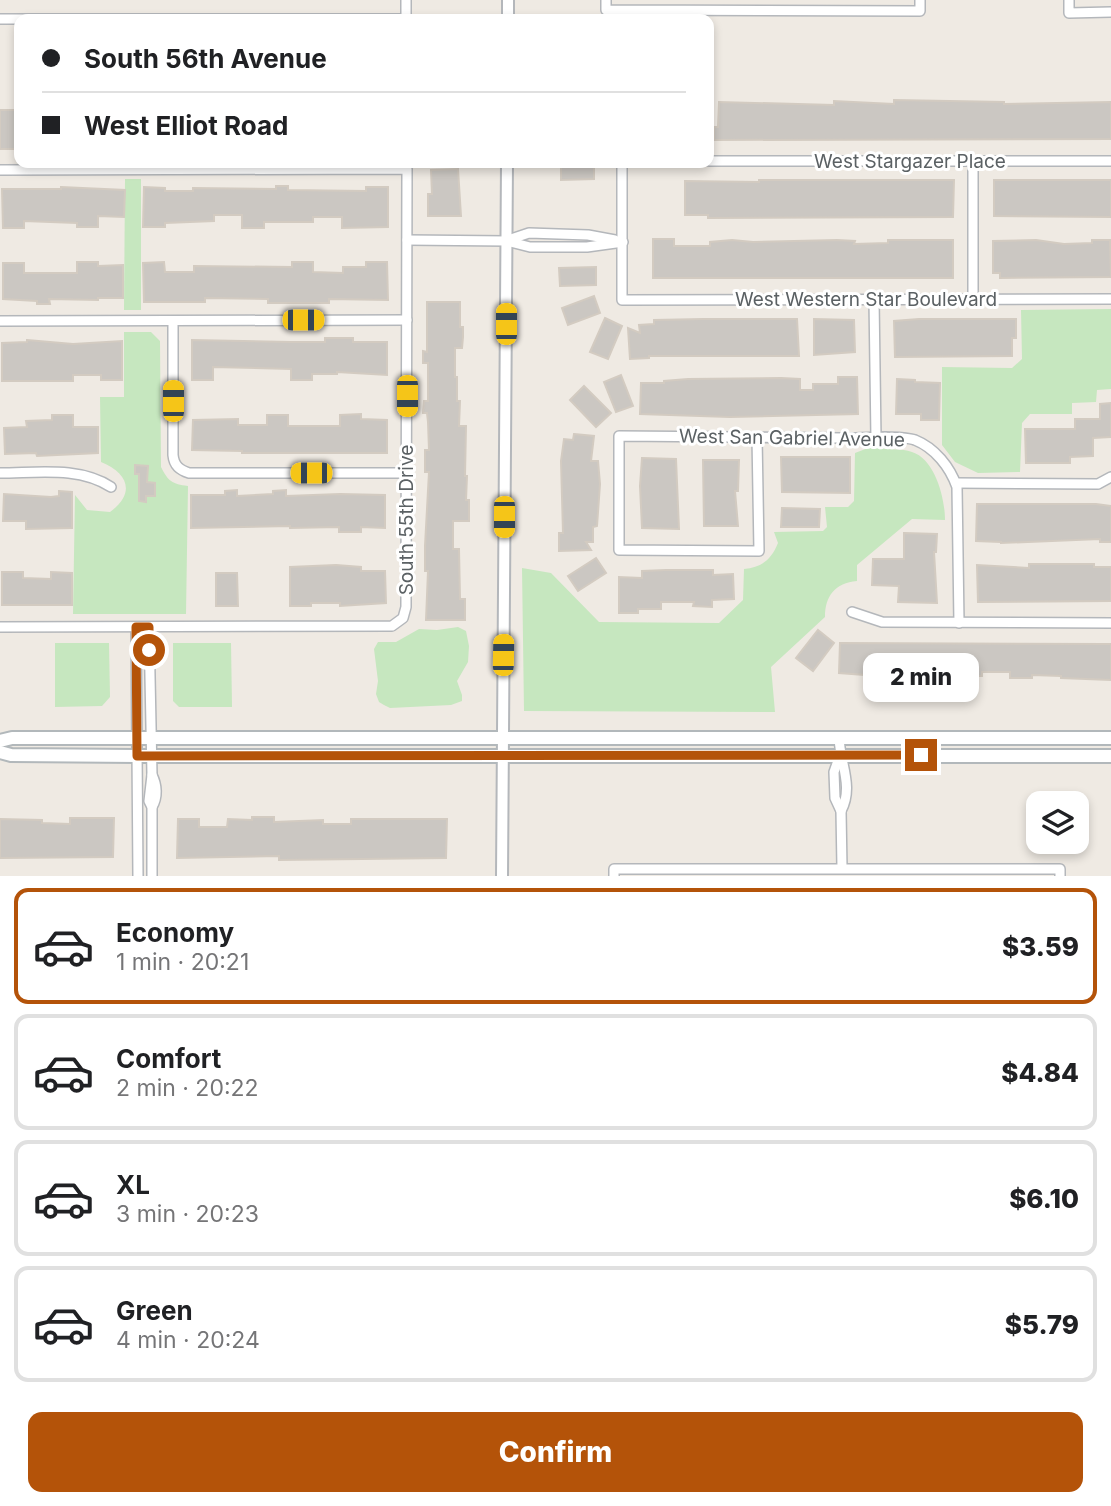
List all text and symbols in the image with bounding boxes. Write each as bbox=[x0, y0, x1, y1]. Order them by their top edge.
text: South 56th Avenue bbox=[84, 43, 327, 74]
text: West Elliot Road bbox=[84, 110, 288, 141]
street label: West Stargazer Place bbox=[814, 150, 1006, 173]
street label: West Western Star Boulevard bbox=[735, 288, 997, 311]
car bbox=[496, 303, 517, 345]
car bbox=[283, 310, 325, 331]
car bbox=[397, 375, 418, 417]
car bbox=[163, 380, 184, 422]
street label: West San Gabriel Avenue bbox=[679, 425, 905, 451]
street label: South 55th Drive bbox=[395, 445, 418, 595]
car bbox=[291, 463, 333, 484]
car bbox=[494, 496, 515, 538]
route start bbox=[133, 634, 165, 666]
car bbox=[493, 634, 514, 676]
callout: 2 min bbox=[863, 654, 979, 702]
text: 2 min bbox=[890, 663, 952, 691]
route end bbox=[905, 739, 937, 771]
map controls bbox=[1026, 791, 1089, 854]
button: layers bbox=[1026, 791, 1089, 854]
icon: car bbox=[32, 915, 95, 978]
text: Economy bbox=[116, 917, 234, 948]
text: $3.59 bbox=[1002, 931, 1079, 962]
text: 1 min · 20:21 bbox=[116, 948, 249, 976]
icon: car bbox=[32, 1041, 95, 1104]
text: Comfort bbox=[116, 1043, 221, 1074]
text: $4.84 bbox=[1001, 1057, 1079, 1088]
text: 2 min · 20:22 bbox=[116, 1074, 259, 1102]
icon: car bbox=[32, 1167, 95, 1230]
text: XL bbox=[116, 1169, 150, 1200]
text: $6.10 bbox=[1009, 1183, 1079, 1214]
text: 3 min · 20:23 bbox=[116, 1200, 259, 1228]
icon: car bbox=[32, 1293, 95, 1356]
text: Green bbox=[116, 1295, 193, 1326]
text: $5.79 bbox=[1005, 1309, 1079, 1340]
text: 4 min · 20:24 bbox=[116, 1326, 260, 1354]
button: Confirm bbox=[28, 1412, 1083, 1492]

